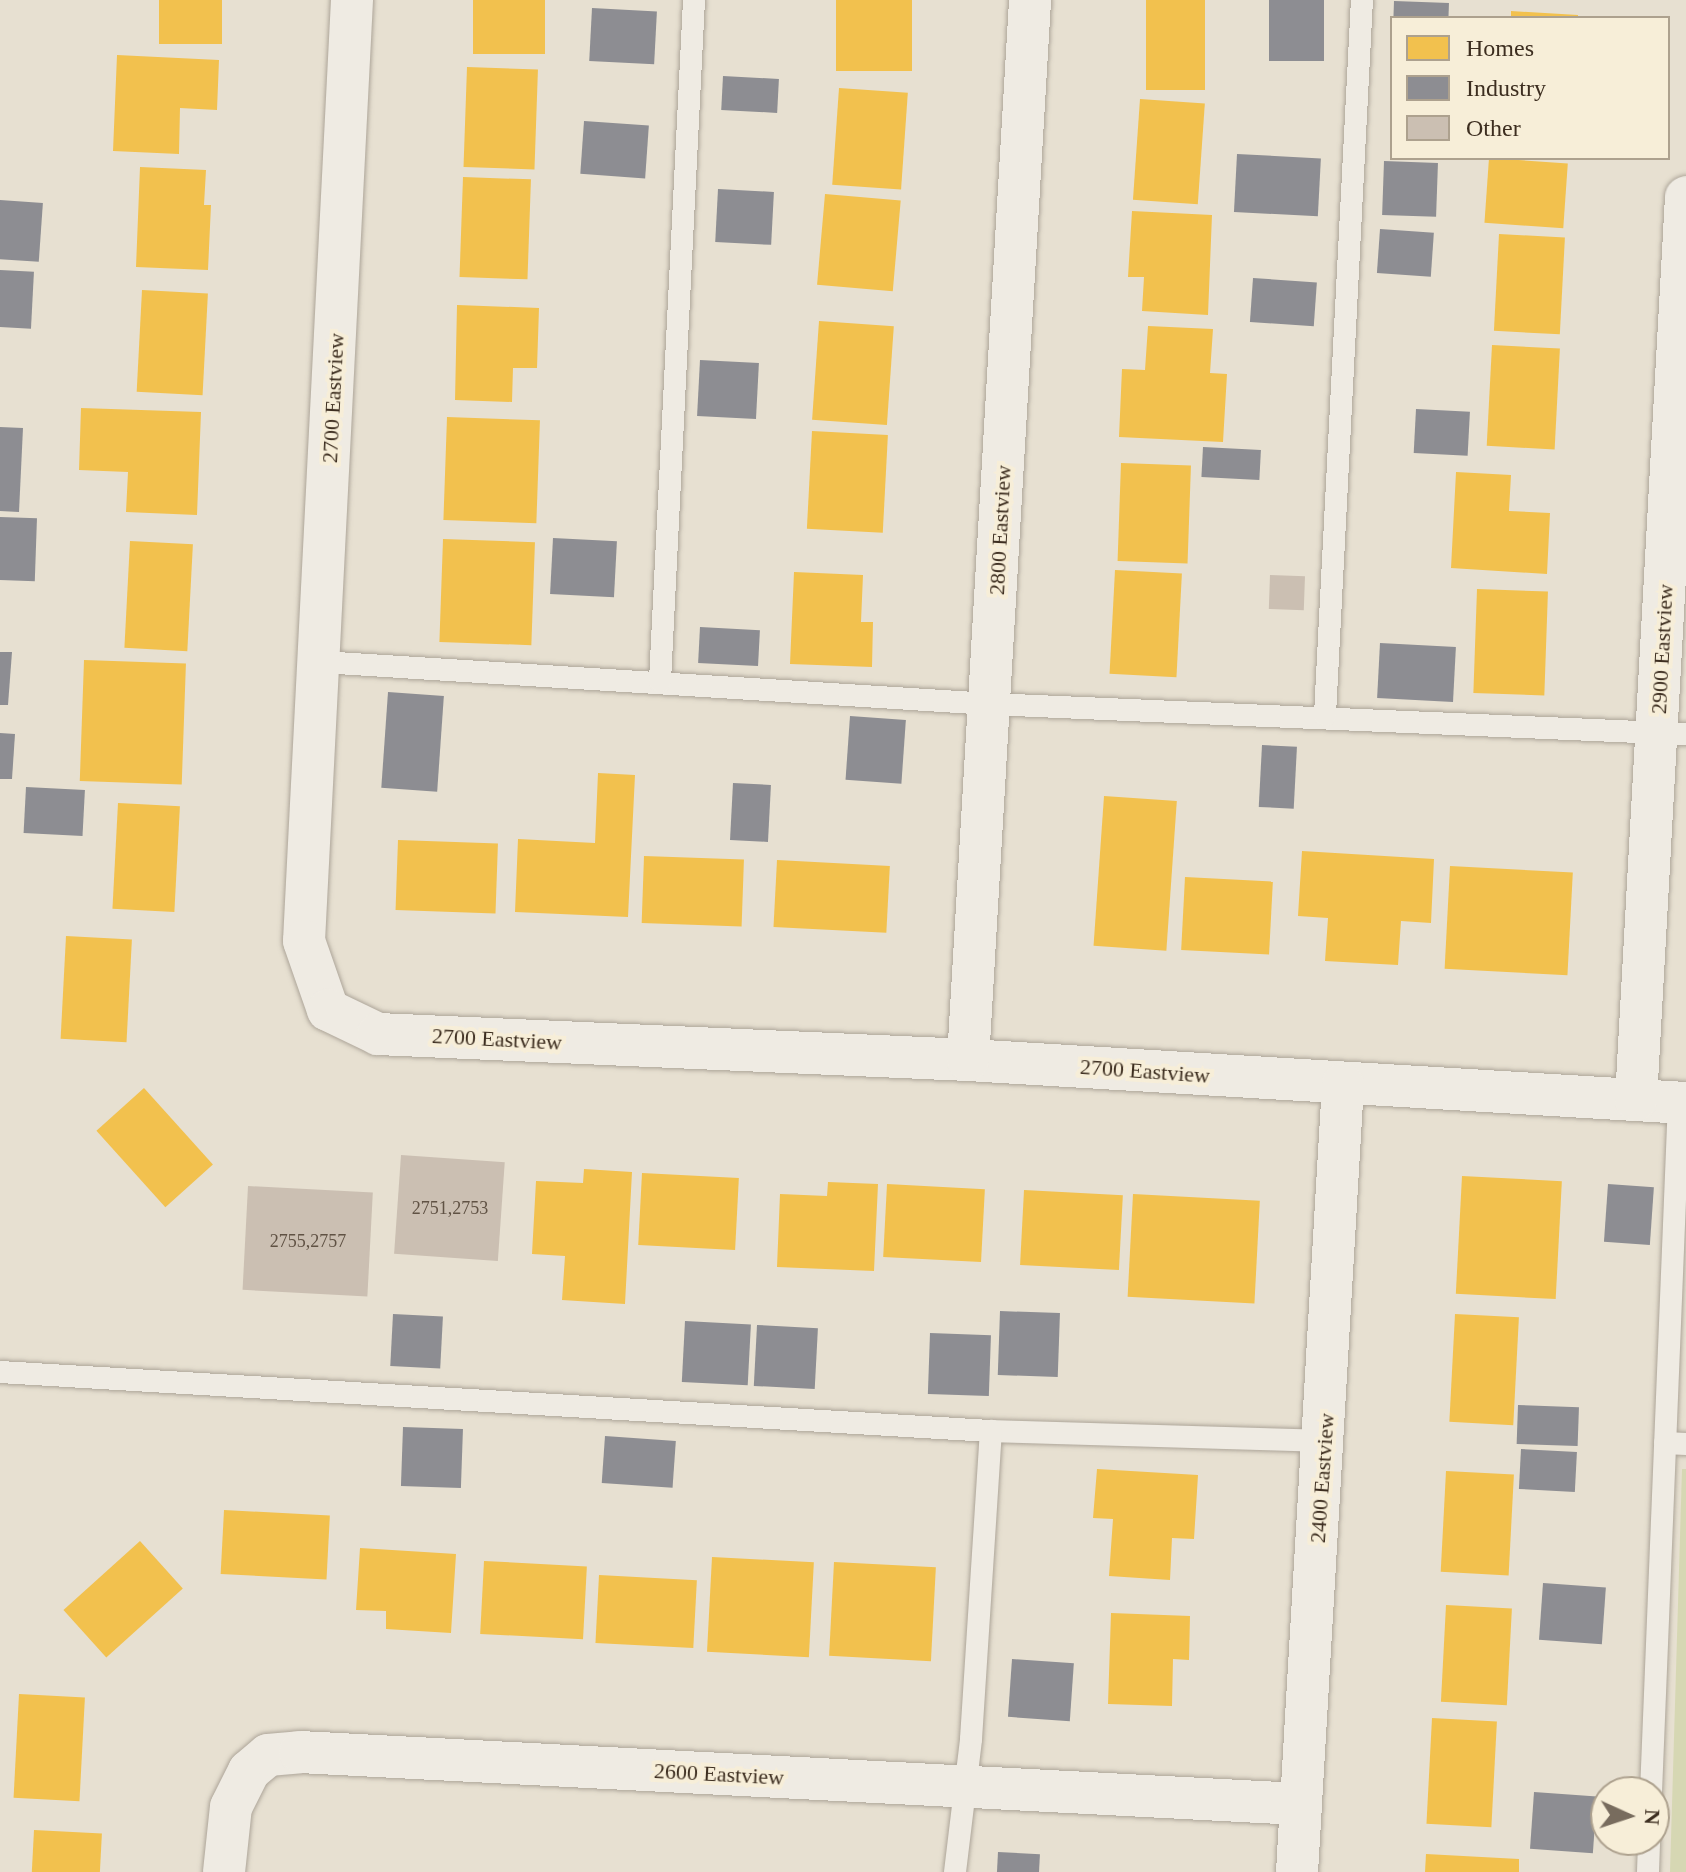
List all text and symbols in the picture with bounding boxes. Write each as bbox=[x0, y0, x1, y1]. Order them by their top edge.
legend bbox=[1390, 16, 1670, 160]
text: Homes bbox=[1466, 35, 1534, 61]
text: Industry bbox=[1466, 75, 1546, 101]
text: Other bbox=[1466, 115, 1521, 141]
street label: 2700 Eastview bbox=[316, 332, 350, 464]
street label: 2800 Eastview bbox=[983, 464, 1017, 596]
street label: 2900 Eastview bbox=[1645, 583, 1679, 715]
street label: 2700 Eastview bbox=[431, 1022, 563, 1056]
street label: 2700 Eastview bbox=[1079, 1053, 1211, 1089]
house number: 2751,2753 bbox=[412, 1197, 488, 1219]
house number: 2755,2757 bbox=[270, 1230, 346, 1252]
street label: 2400 Eastview bbox=[1304, 1412, 1340, 1544]
street label: 2600 Eastview bbox=[653, 1757, 785, 1791]
north arrow bbox=[1590, 1776, 1670, 1856]
text: N bbox=[1640, 1809, 1665, 1826]

